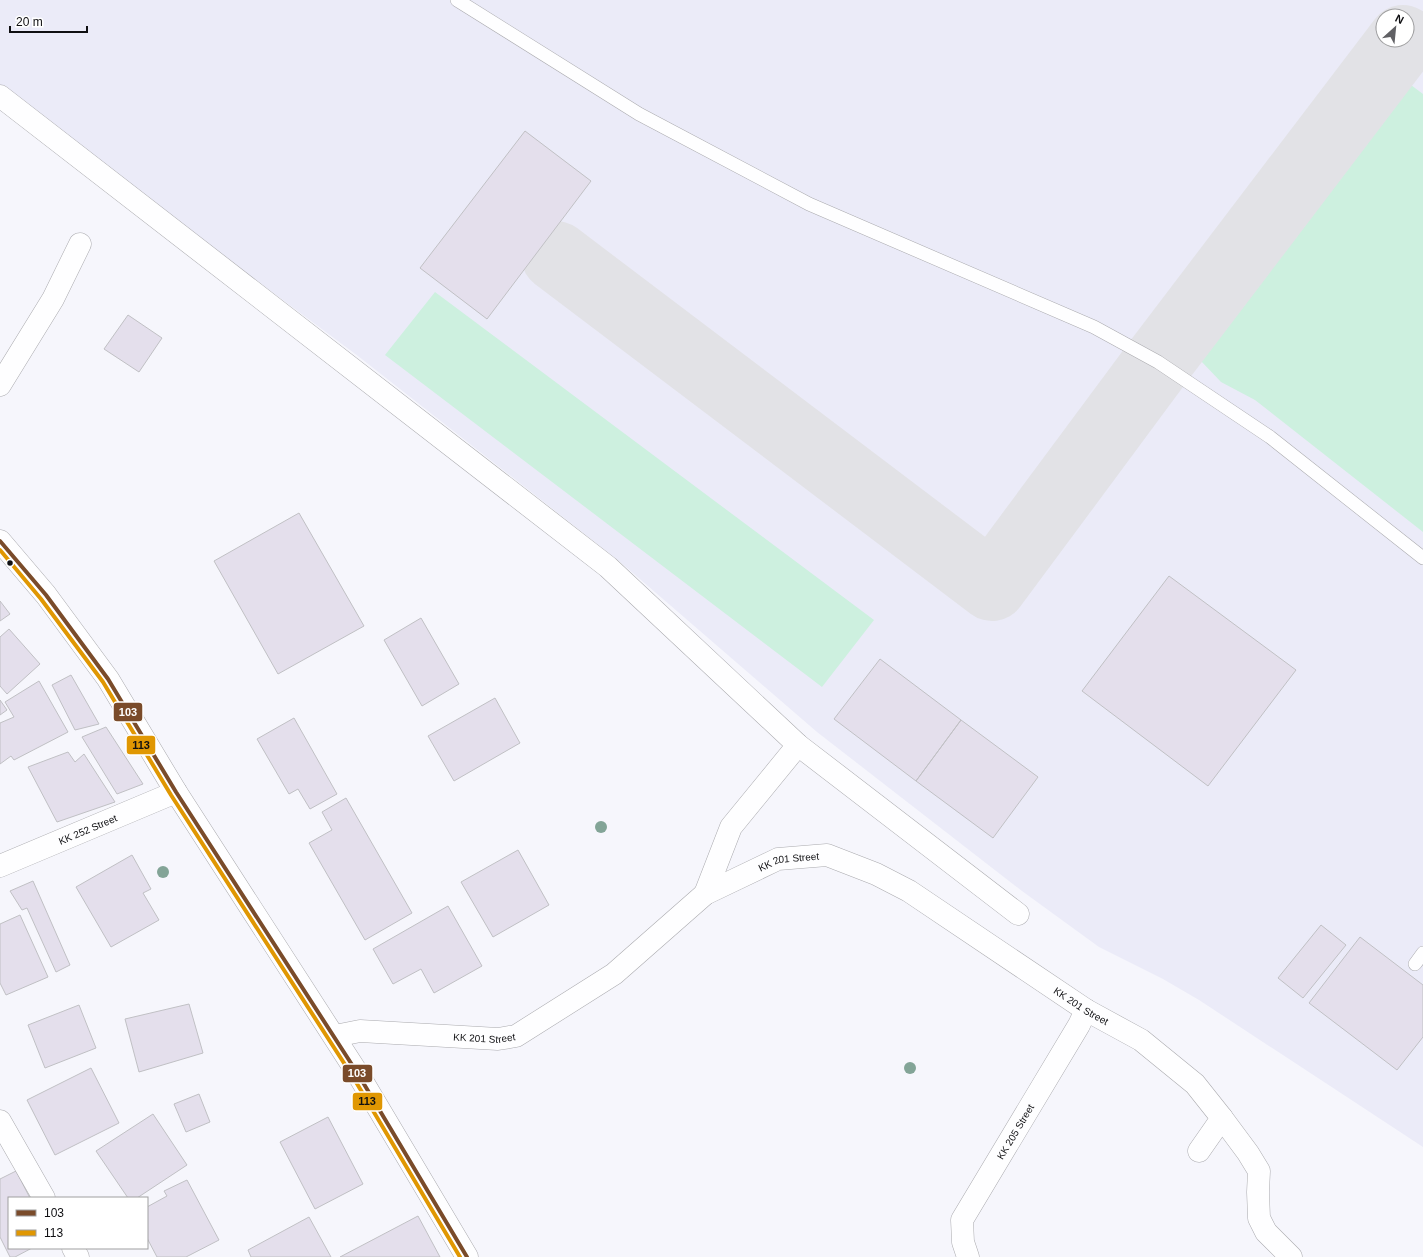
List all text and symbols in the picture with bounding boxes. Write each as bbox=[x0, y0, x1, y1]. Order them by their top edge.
scale bar bbox=[10, 8, 87, 34]
north arrow bbox=[1375, 8, 1415, 48]
text: N bbox=[1393, 12, 1406, 26]
text: 20 m bbox=[16, 15, 43, 29]
unlabelled marker bbox=[5, 558, 15, 568]
line badge: 103 bbox=[113, 702, 143, 722]
text: 103 bbox=[119, 706, 137, 718]
line badge: 113 bbox=[126, 735, 156, 755]
text: 113 bbox=[132, 739, 150, 751]
street label: KK 252 Street bbox=[57, 812, 119, 846]
street label: KK 201 Street bbox=[756, 850, 820, 873]
street label: KK 201 Street bbox=[1052, 985, 1111, 1027]
street label: KK 201 Street bbox=[453, 1031, 516, 1045]
line badge: 103 bbox=[342, 1064, 373, 1083]
text: 103 bbox=[348, 1067, 366, 1079]
line badge: 113 bbox=[352, 1092, 383, 1111]
text: 113 bbox=[358, 1095, 376, 1107]
street label: KK 205 Street bbox=[994, 1102, 1036, 1161]
legend bbox=[8, 1197, 148, 1249]
text: 103 bbox=[44, 1206, 64, 1220]
text: 113 bbox=[44, 1226, 63, 1240]

